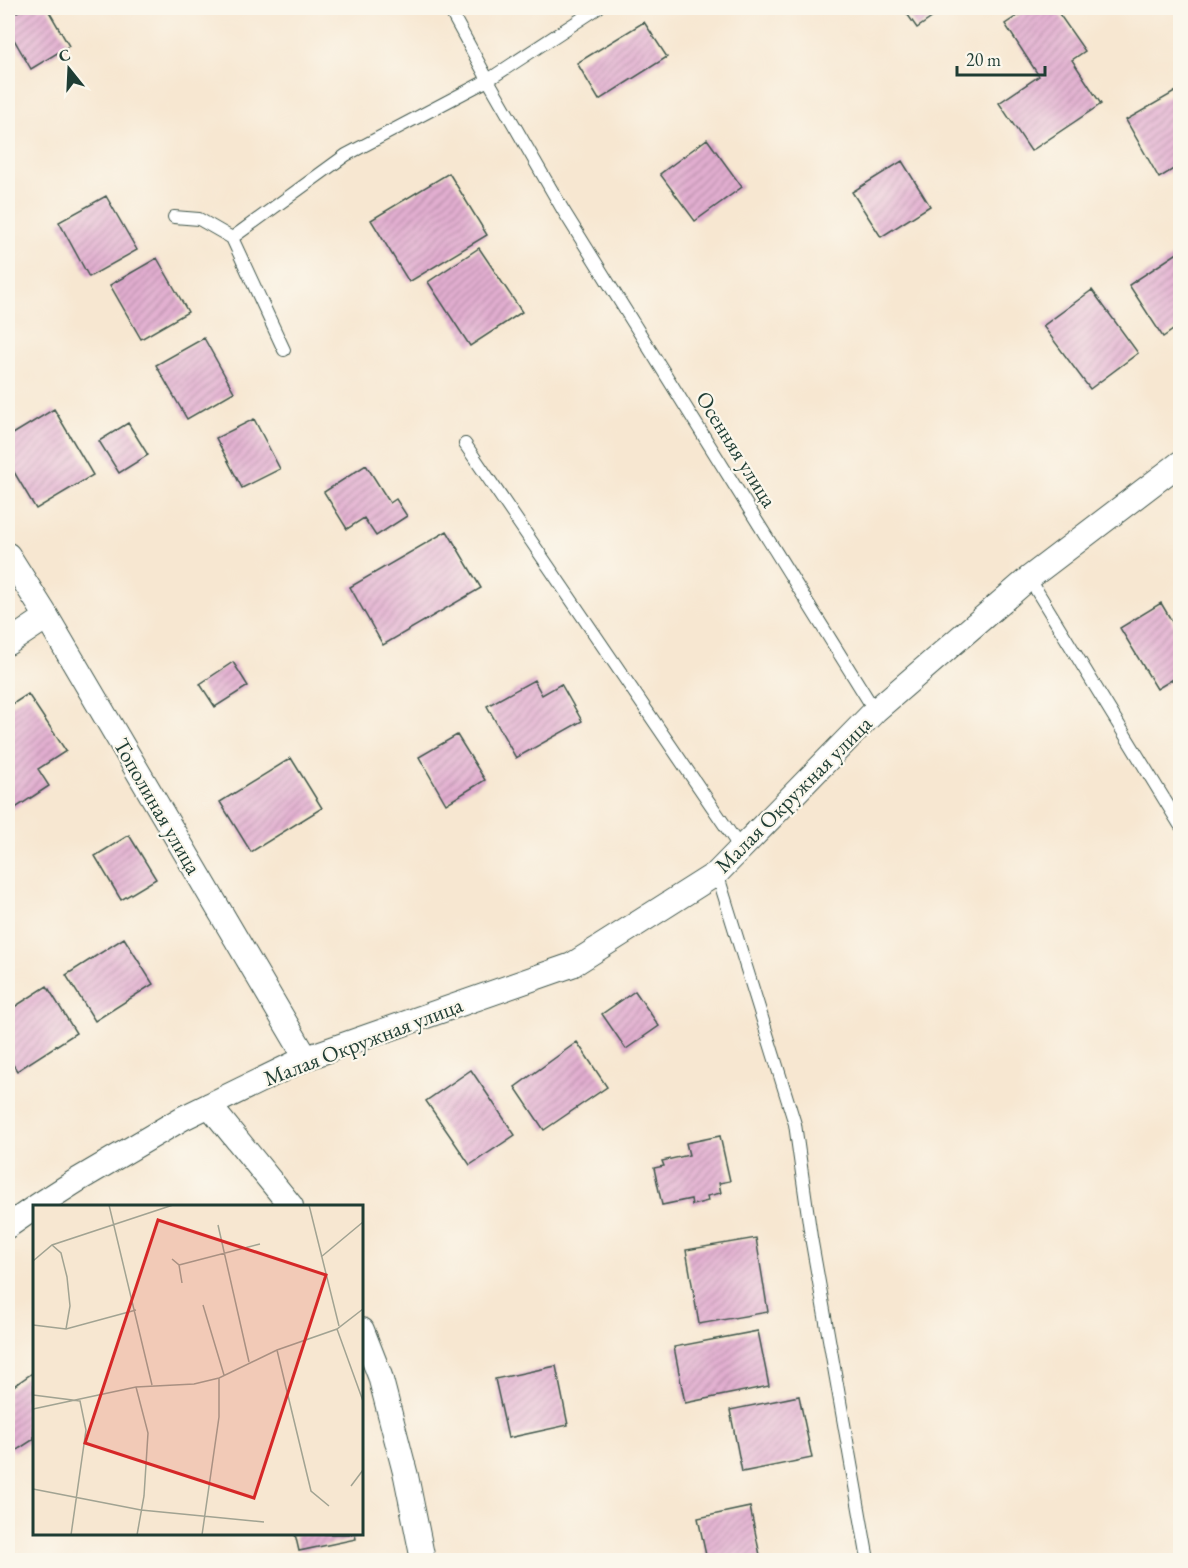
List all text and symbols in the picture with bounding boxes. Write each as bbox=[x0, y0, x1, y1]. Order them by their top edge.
north arrow bbox=[39, 39, 99, 99]
scale bar bbox=[957, 39, 1046, 77]
text: С bbox=[56, 43, 73, 67]
text: 20 m bbox=[966, 48, 1001, 71]
street label: Осенняя улица bbox=[689, 386, 784, 513]
street label: Малая Окружная улица bbox=[709, 709, 878, 879]
street label: Тополиная улица bbox=[107, 733, 208, 880]
street label: Малая Окружная улица bbox=[260, 990, 467, 1093]
inset map bbox=[33, 1205, 363, 1535]

